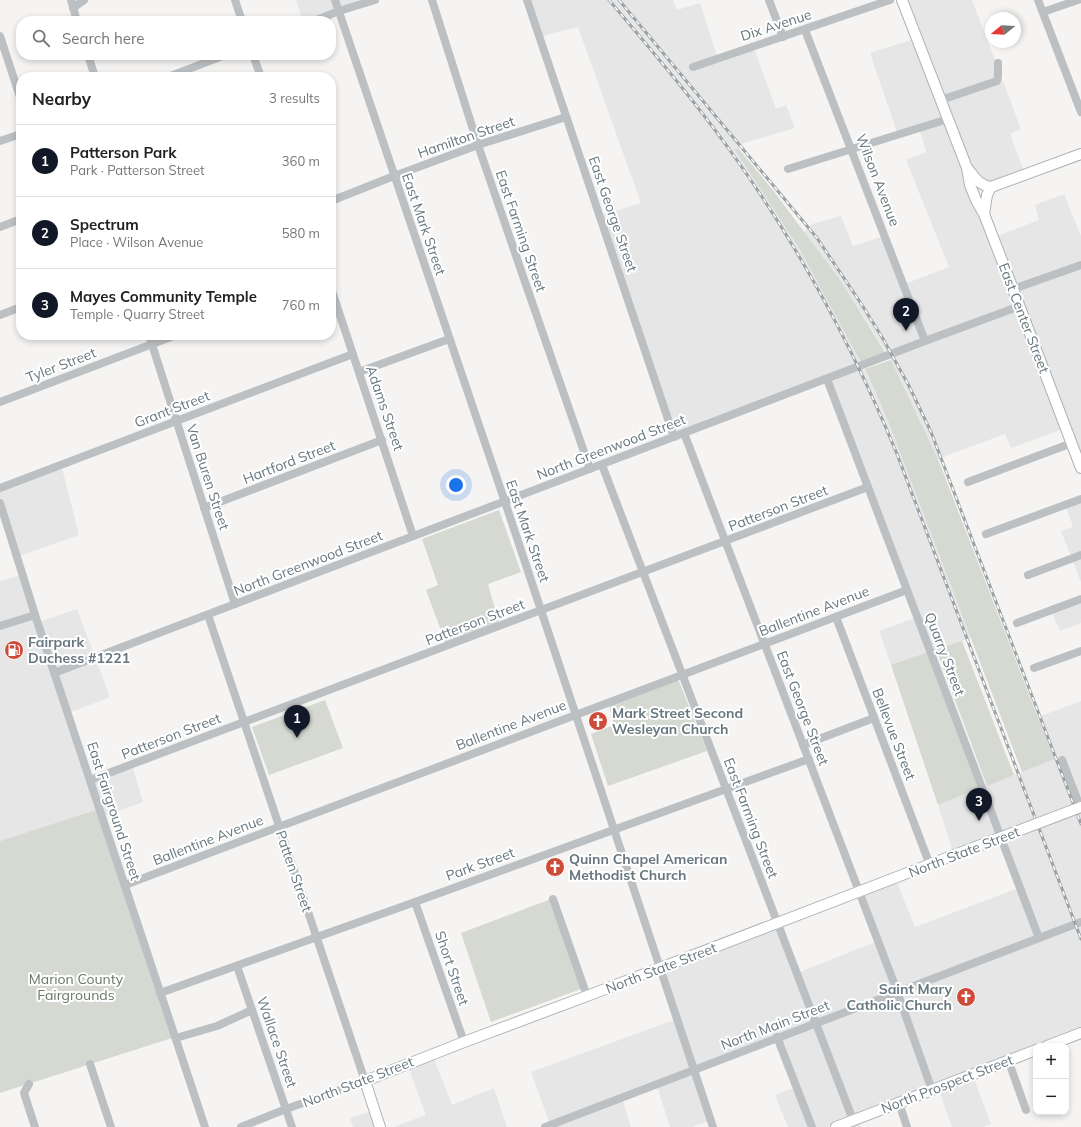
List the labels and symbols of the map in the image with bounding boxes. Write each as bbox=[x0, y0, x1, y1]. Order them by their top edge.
street label: Dix Avenue bbox=[738, 5, 814, 45]
north arrow bbox=[985, 12, 1021, 48]
street label: Hamilton Street bbox=[415, 112, 517, 162]
street label: Wilson Avenue bbox=[852, 131, 904, 229]
street label: East George Street bbox=[585, 154, 641, 274]
street label: East Farming Street bbox=[492, 168, 550, 294]
street label: East Mark Street bbox=[398, 170, 450, 278]
street label: East Center Street bbox=[995, 260, 1053, 376]
pin: 2 bbox=[893, 298, 919, 331]
street label: Tyler Street bbox=[24, 343, 99, 387]
street label: Adams Street bbox=[362, 363, 408, 453]
street label: Grant Street bbox=[132, 386, 212, 432]
street label: North Greenwood Street bbox=[534, 410, 688, 484]
street label: Van Buren Street bbox=[182, 422, 234, 532]
street label: Hartford Street bbox=[240, 436, 338, 488]
your location bbox=[446, 475, 466, 495]
street label: East Mark Street bbox=[502, 477, 554, 585]
street label: Patterson Street bbox=[726, 481, 830, 535]
street label: North Greenwood Street bbox=[231, 526, 385, 600]
street label: Ballentine Avenue bbox=[756, 582, 872, 640]
street label: Patterson Street bbox=[423, 595, 527, 649]
street label: Quarry Street bbox=[921, 610, 969, 698]
place label: Fairpark Duchess #1221 bbox=[28, 633, 130, 667]
fuel station icon: Fairpark Duchess #1221 bbox=[3, 639, 25, 661]
street label: East George Street bbox=[773, 648, 833, 768]
street label: Bellevue Street bbox=[868, 686, 920, 783]
street label: Ballentine Avenue bbox=[453, 696, 569, 754]
place label: Mark Street Second Wesleyan Church bbox=[612, 704, 743, 738]
pin: 1 bbox=[284, 705, 310, 738]
street label: Patterson Street bbox=[119, 709, 223, 763]
church icon: Mark Street Second Wesleyan Church bbox=[587, 710, 609, 732]
street label: East Fairground Street bbox=[83, 739, 145, 883]
street label: East Farming Street bbox=[720, 755, 782, 881]
pin: 3 bbox=[966, 788, 992, 821]
street label: Ballentine Avenue bbox=[150, 811, 266, 869]
street label: North State Street bbox=[906, 823, 1022, 881]
street label: Patten Street bbox=[272, 828, 316, 914]
street label: Park Street bbox=[443, 843, 517, 885]
place label: Quinn Chapel American Methodist Church bbox=[569, 850, 727, 884]
church icon: Quinn Chapel American Methodist Church bbox=[544, 856, 566, 878]
street label: Short Street bbox=[431, 928, 473, 1008]
street label: North State Street bbox=[603, 939, 719, 997]
park label: Marion County Fairgrounds bbox=[29, 970, 124, 1004]
place label: Saint Mary Catholic Church bbox=[846, 980, 952, 1014]
church icon: Saint Mary Catholic Church bbox=[955, 986, 977, 1008]
street label: Wallace Street bbox=[253, 994, 301, 1090]
street label: North Main Street bbox=[718, 996, 832, 1054]
street label: North Prospect Street bbox=[879, 1051, 1016, 1117]
street label: North State Street bbox=[300, 1053, 416, 1111]

